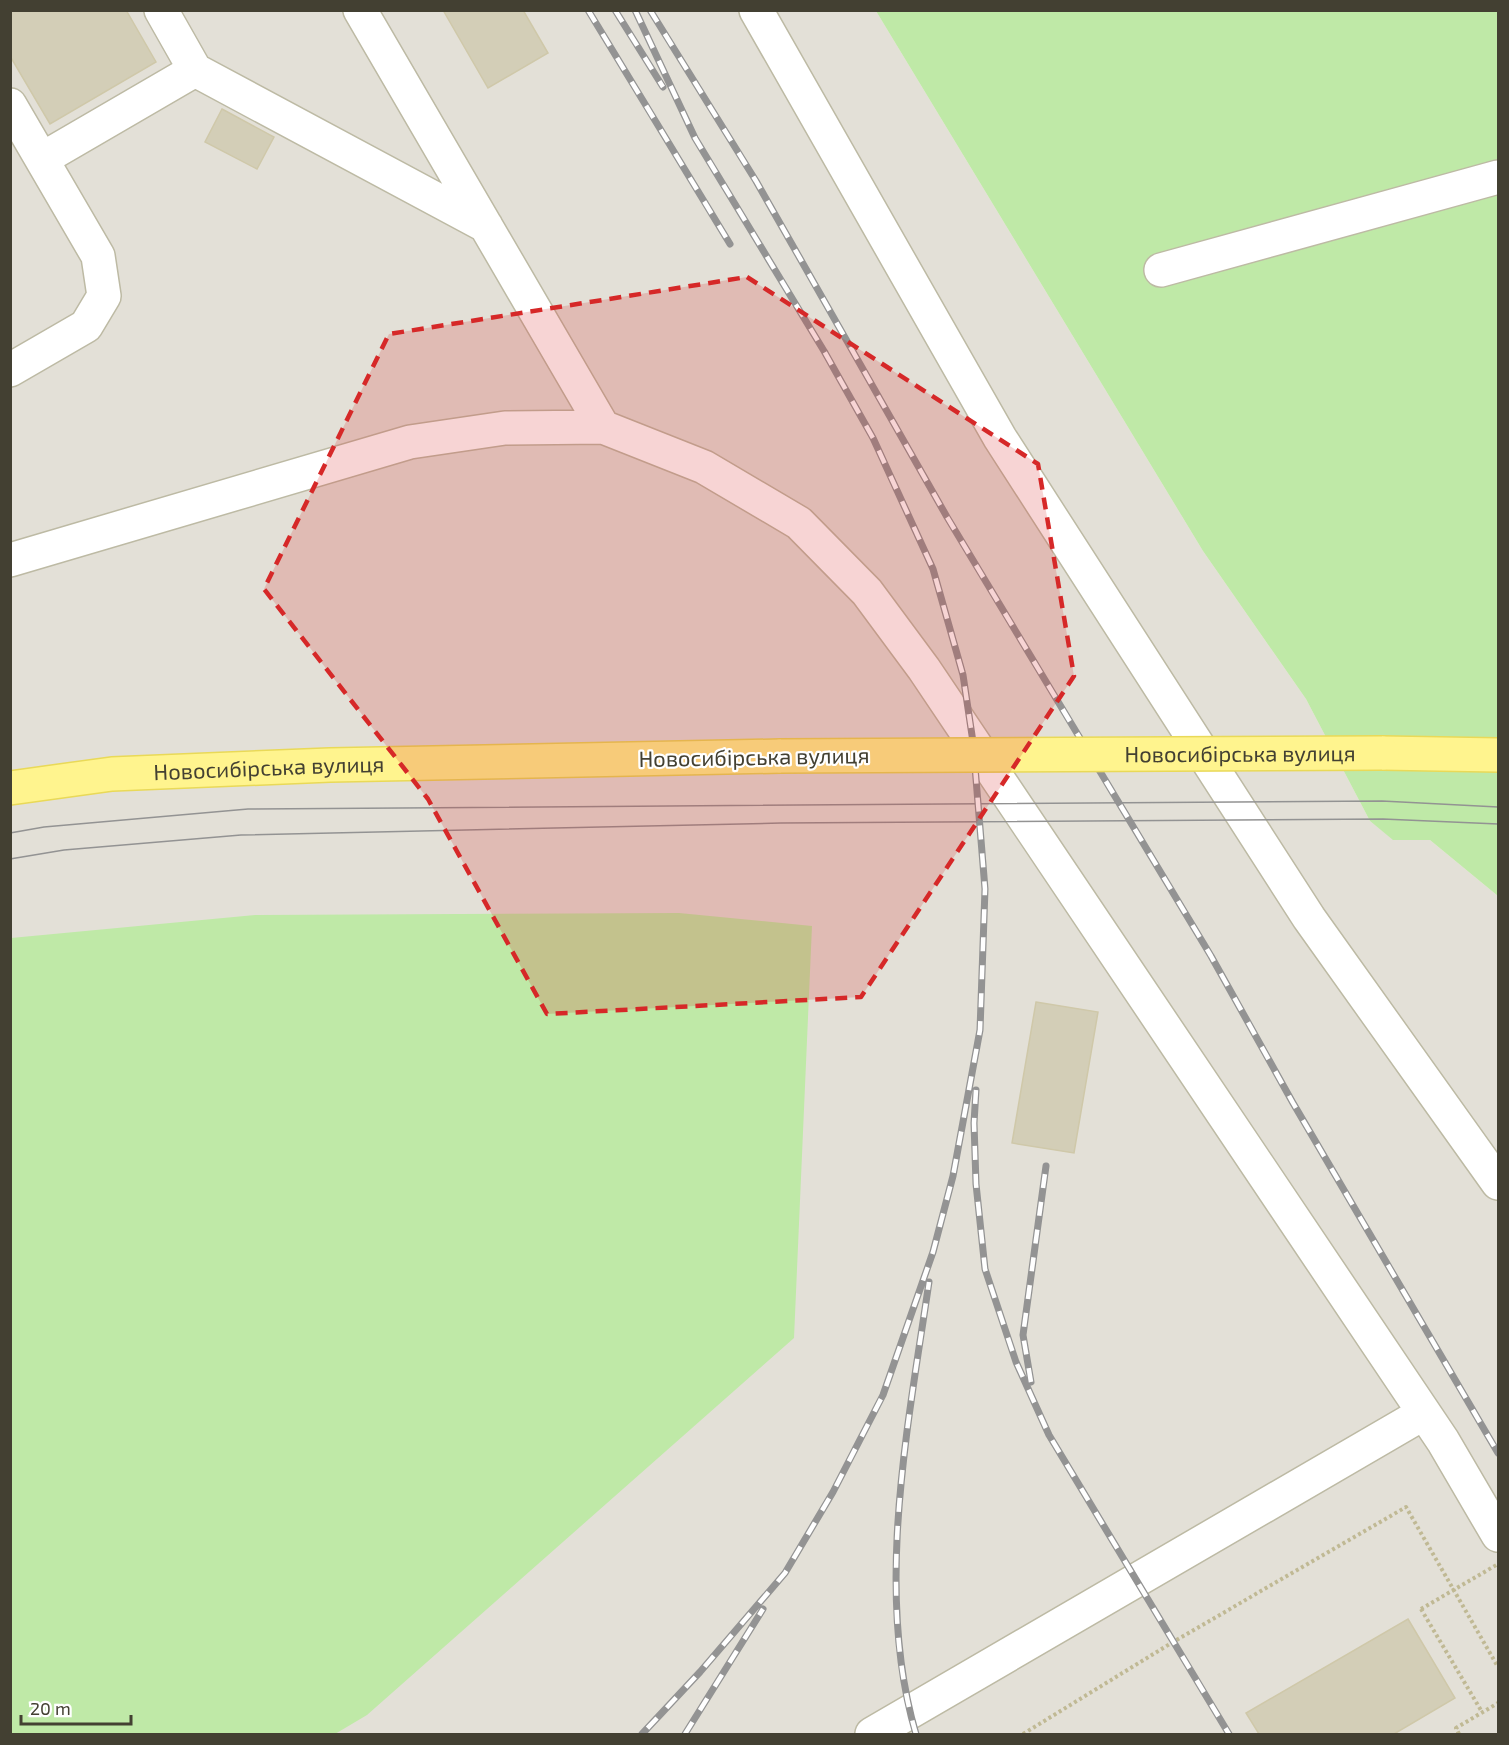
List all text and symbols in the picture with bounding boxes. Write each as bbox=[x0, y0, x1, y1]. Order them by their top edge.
street label: Новосибірська вулиця bbox=[1124, 739, 1356, 766]
street label: Новосибірська вулиця bbox=[638, 741, 870, 772]
street label: Новосибірська вулиця bbox=[153, 750, 385, 784]
scale bar bbox=[21, 1688, 130, 1726]
text: 20 m bbox=[30, 1697, 71, 1719]

